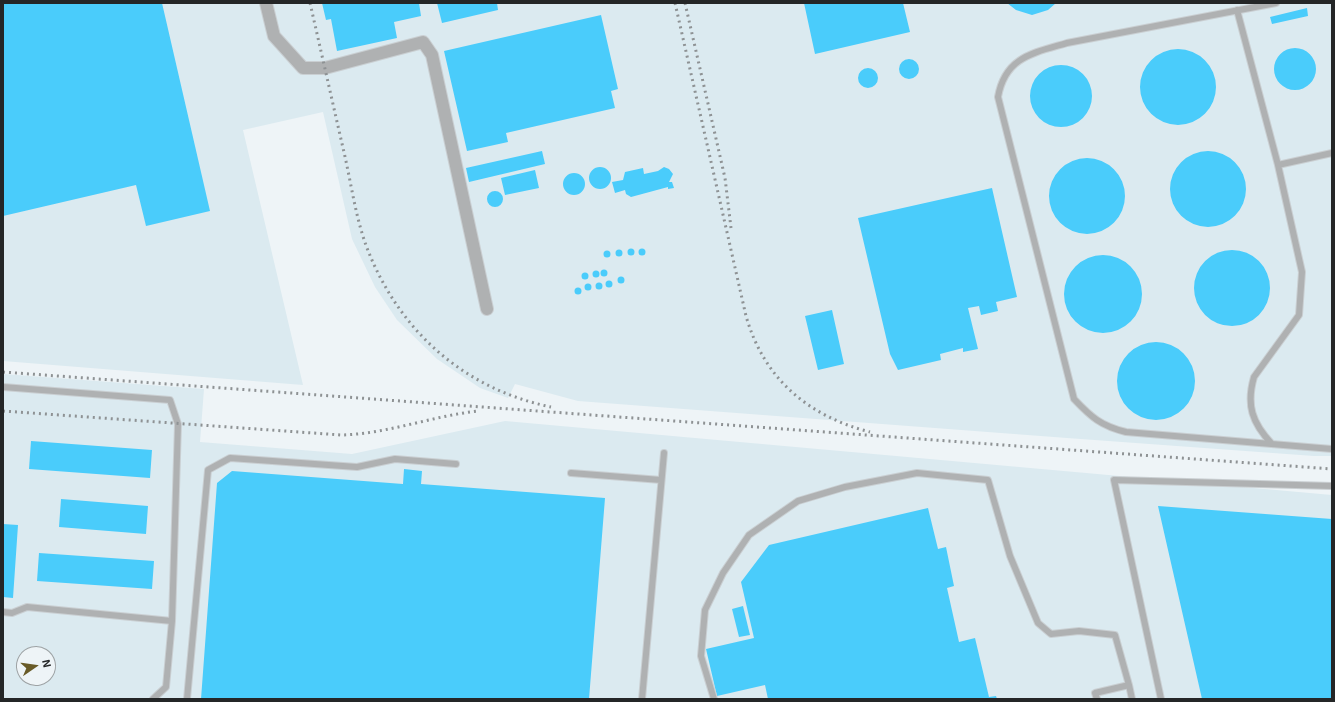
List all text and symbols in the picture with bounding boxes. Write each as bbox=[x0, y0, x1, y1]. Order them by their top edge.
north arrow bbox=[16, 646, 56, 686]
text: N bbox=[40, 658, 54, 669]

